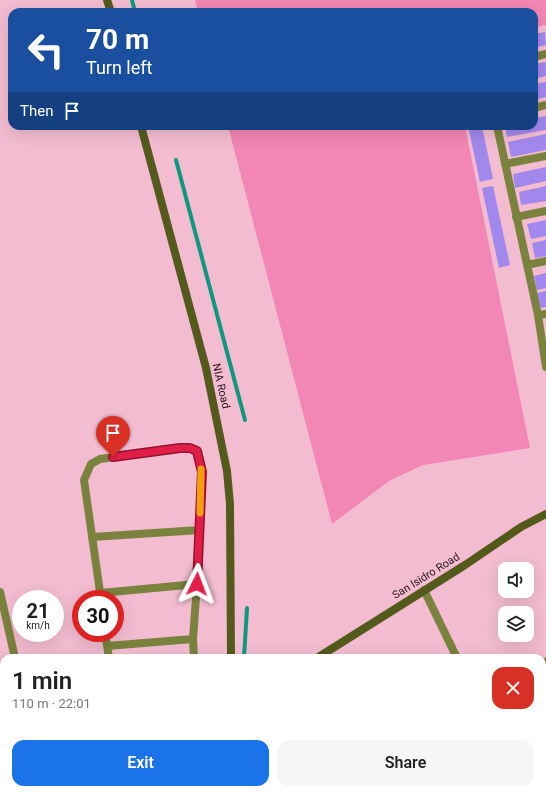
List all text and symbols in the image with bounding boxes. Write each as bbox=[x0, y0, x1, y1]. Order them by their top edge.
text: 70 m bbox=[86, 23, 149, 56]
icon: left bbox=[20, 24, 72, 76]
text: Turn left bbox=[86, 57, 152, 78]
icon: arrive bbox=[61, 100, 83, 122]
text: Then bbox=[20, 102, 53, 120]
street label: NIA Road bbox=[209, 362, 233, 410]
pin bbox=[96, 416, 130, 457]
icon: arrive bbox=[102, 422, 124, 444]
street label: San Isidro Road bbox=[390, 550, 462, 602]
map controls bbox=[498, 562, 534, 642]
button: sound bbox=[498, 562, 534, 598]
position arrow bbox=[176, 563, 218, 605]
speed limit sign: 30 bbox=[72, 590, 124, 642]
text: 21 bbox=[27, 599, 49, 623]
button: layers bbox=[498, 606, 534, 642]
text: km/h bbox=[26, 620, 50, 631]
text: 1 min bbox=[12, 667, 72, 695]
button: close bbox=[492, 667, 534, 709]
text: 110 m · 22:01 bbox=[12, 696, 91, 711]
button: Exit bbox=[12, 740, 269, 786]
button: Share bbox=[277, 740, 534, 786]

